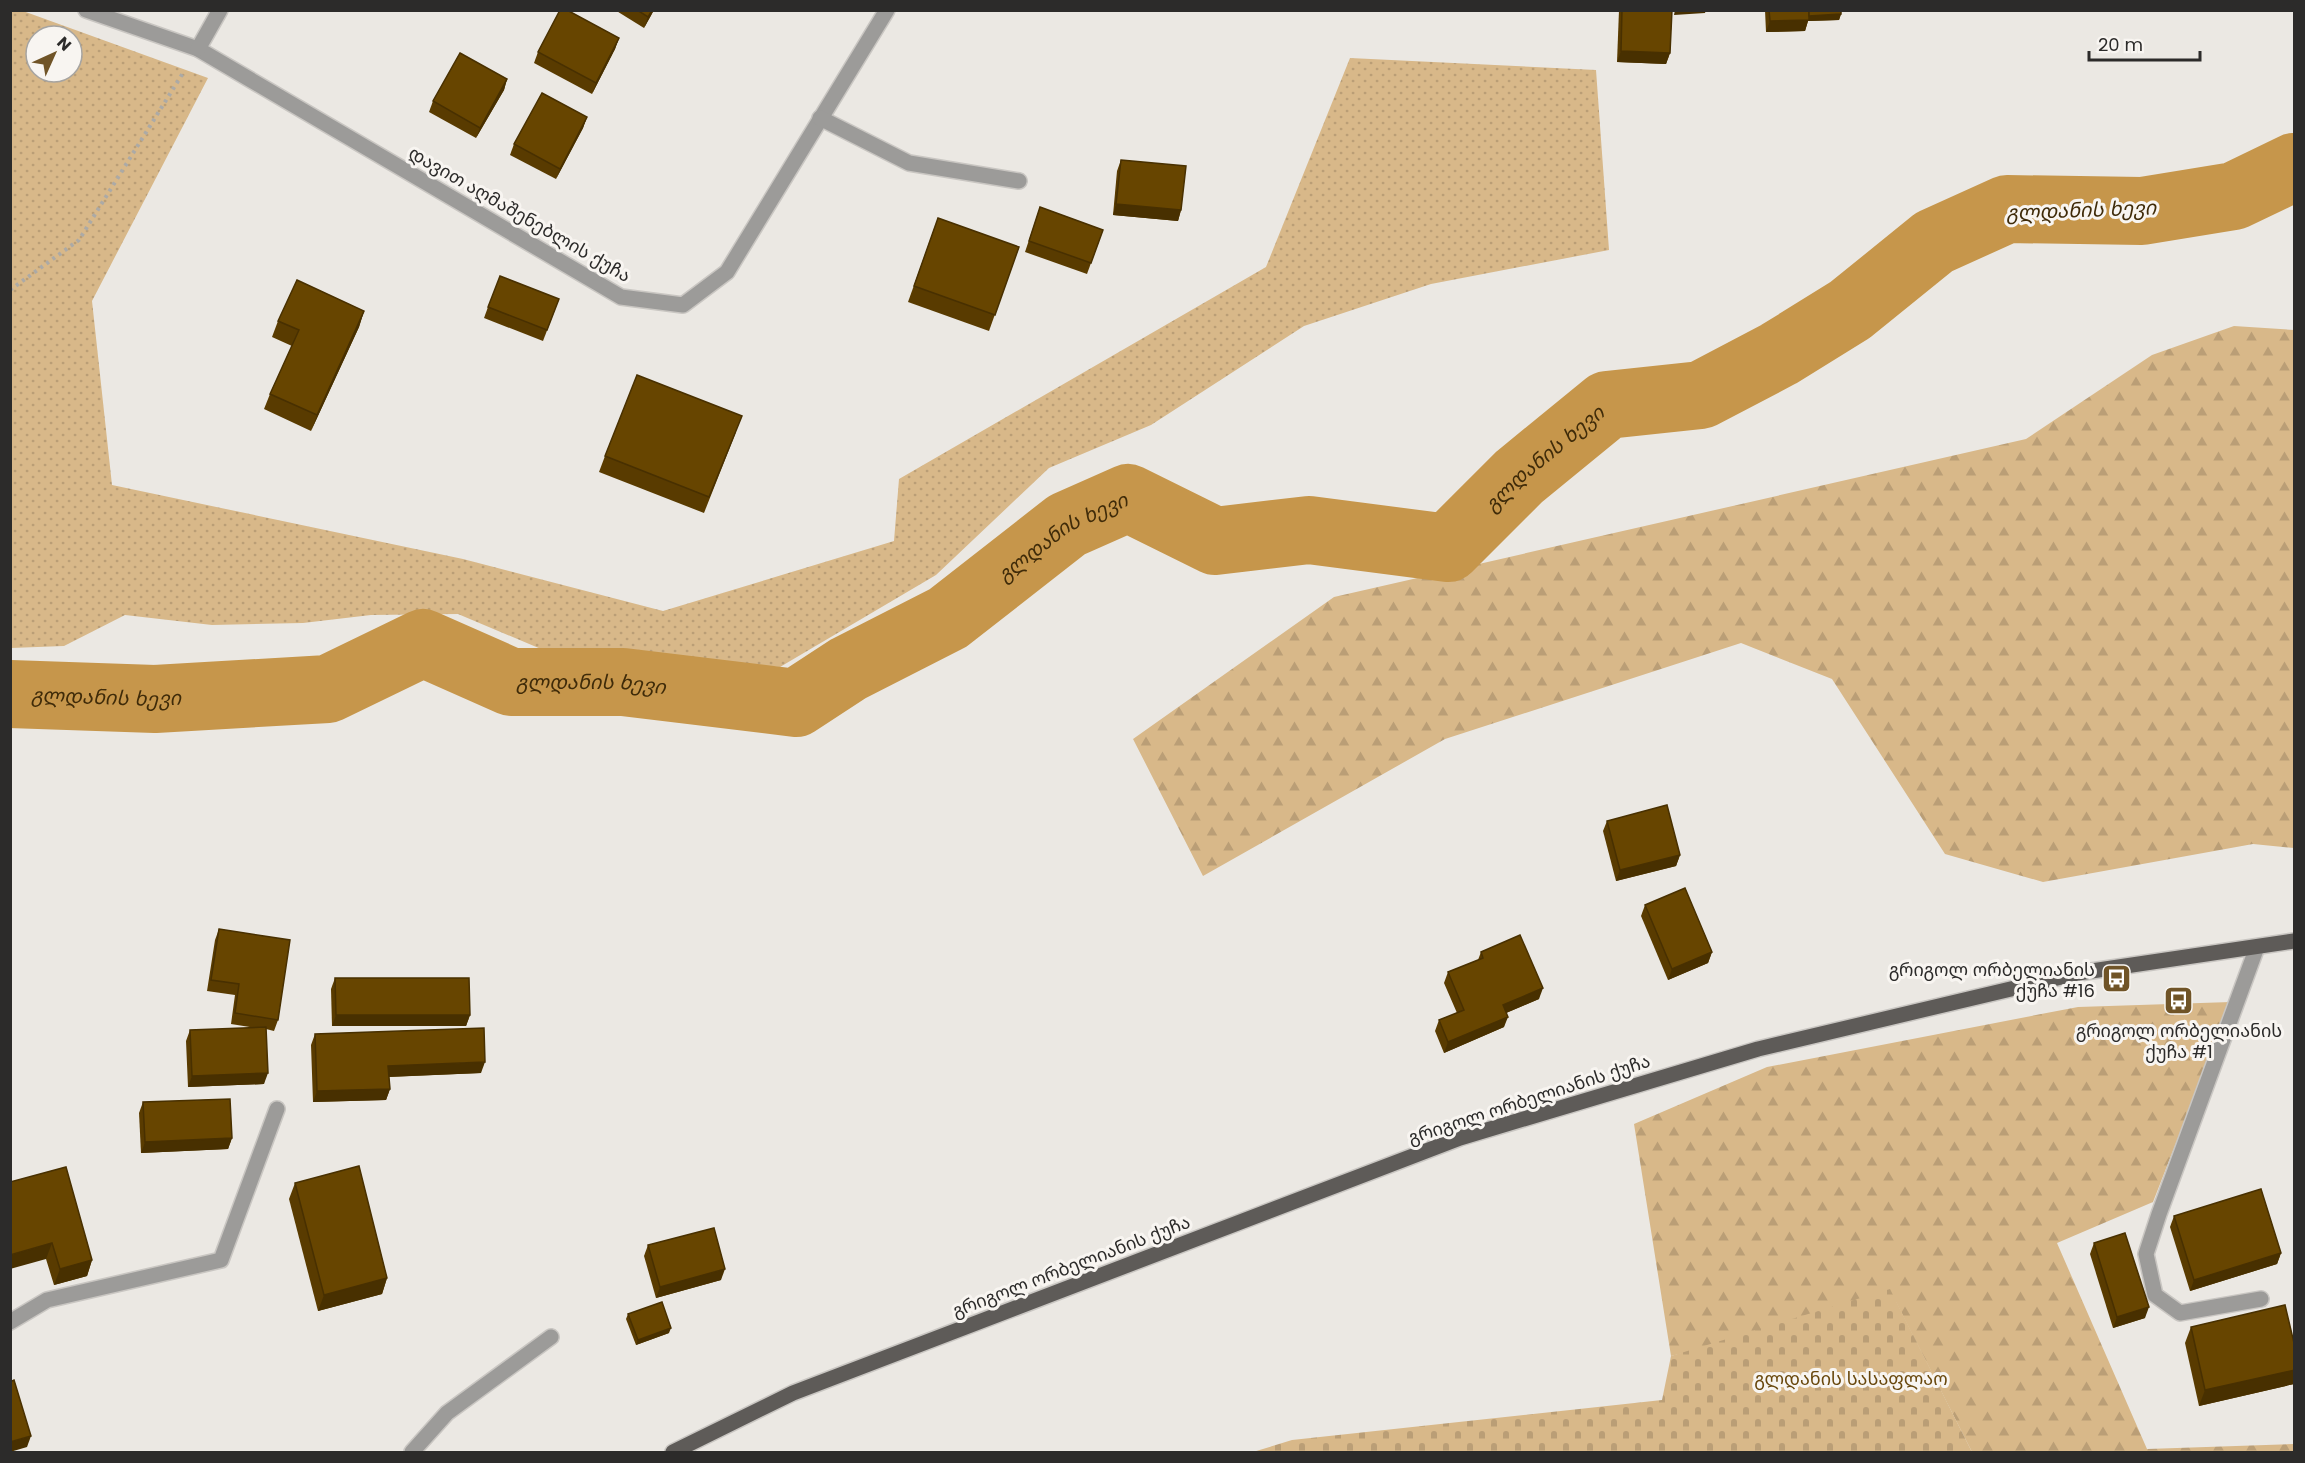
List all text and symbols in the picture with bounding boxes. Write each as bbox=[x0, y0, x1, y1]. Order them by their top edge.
north arrow bbox=[24, 24, 84, 84]
scale bar bbox=[2089, 24, 2200, 62]
text: N bbox=[52, 31, 77, 56]
text: 20 m bbox=[2098, 32, 2143, 57]
street label: დავით აღმაშენებლის ქუჩა bbox=[404, 140, 636, 288]
water label: გლდანის ხევი bbox=[2006, 193, 2158, 227]
water label: გლდანის ხევი bbox=[1478, 398, 1611, 518]
water label: გლდანის ხევი bbox=[992, 485, 1134, 588]
water label: გლდანის ხევი bbox=[516, 668, 669, 701]
water label: გლდანის ხევი bbox=[31, 681, 183, 713]
place label: გრიგოლ ორბელიანის ქუჩა #16 bbox=[1889, 957, 2095, 1003]
bus stop icon: გრიგოლ ორბელიანის ქუჩა #16 bbox=[2100, 963, 2132, 995]
bus stop icon: გრიგოლ ორბელიანის ქუჩა #1 bbox=[2163, 985, 2195, 1017]
place label: გრიგოლ ორბელიანის ქუჩა #1 bbox=[2076, 1018, 2282, 1064]
street label: გრიგოლ ორბელიანის ქუჩა bbox=[1405, 1048, 1653, 1150]
street label: გრიგოლ ორბელიანის ქუჩა bbox=[948, 1209, 1194, 1323]
park label: გლდანის სასაფლაო bbox=[1754, 1366, 1948, 1391]

